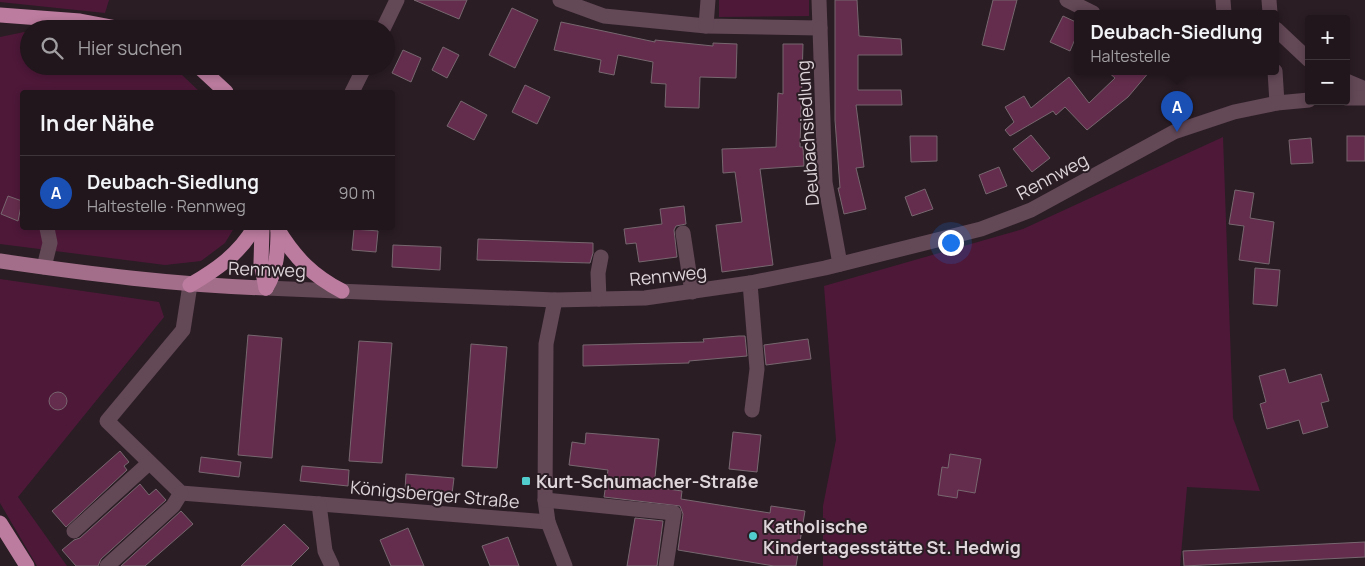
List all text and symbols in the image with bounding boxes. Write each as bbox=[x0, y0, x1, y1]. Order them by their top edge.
popup bbox=[1074, 10, 1279, 75]
map controls bbox=[1305, 15, 1350, 105]
button: + bbox=[1305, 15, 1350, 60]
text: Deubach-Siedlung bbox=[1091, 19, 1262, 45]
search box bbox=[20, 20, 395, 75]
icon: search bbox=[38, 34, 66, 62]
text: Hier suchen bbox=[78, 35, 182, 61]
text: Haltestelle bbox=[1091, 45, 1170, 67]
street label: Deubachsiedlung bbox=[790, 59, 824, 207]
button: − bbox=[1305, 60, 1350, 105]
pin: A bbox=[1161, 91, 1193, 132]
text: In der Nähe bbox=[40, 109, 154, 137]
street label: Rennweg bbox=[1012, 147, 1092, 205]
text: Deubach-Siedlung bbox=[87, 169, 259, 195]
text: A bbox=[51, 182, 61, 204]
text: 90 m bbox=[339, 182, 375, 204]
text: Haltestelle · Rennweg bbox=[87, 195, 246, 217]
your location bbox=[938, 230, 964, 256]
street label: Rennweg bbox=[228, 256, 306, 282]
street label: Rennweg bbox=[628, 259, 708, 291]
place label: Kurt-Schumacher-Straße bbox=[536, 469, 759, 493]
street label: Königsberger Straße bbox=[349, 475, 521, 513]
marker: Kurt-Schumacher-Straße bbox=[520, 475, 532, 487]
place label: Katholische Kindertagesstätte St. Hedwig bbox=[763, 514, 1021, 559]
marker: Katholische Kindertagesstätte St. Hedwig bbox=[747, 530, 759, 542]

